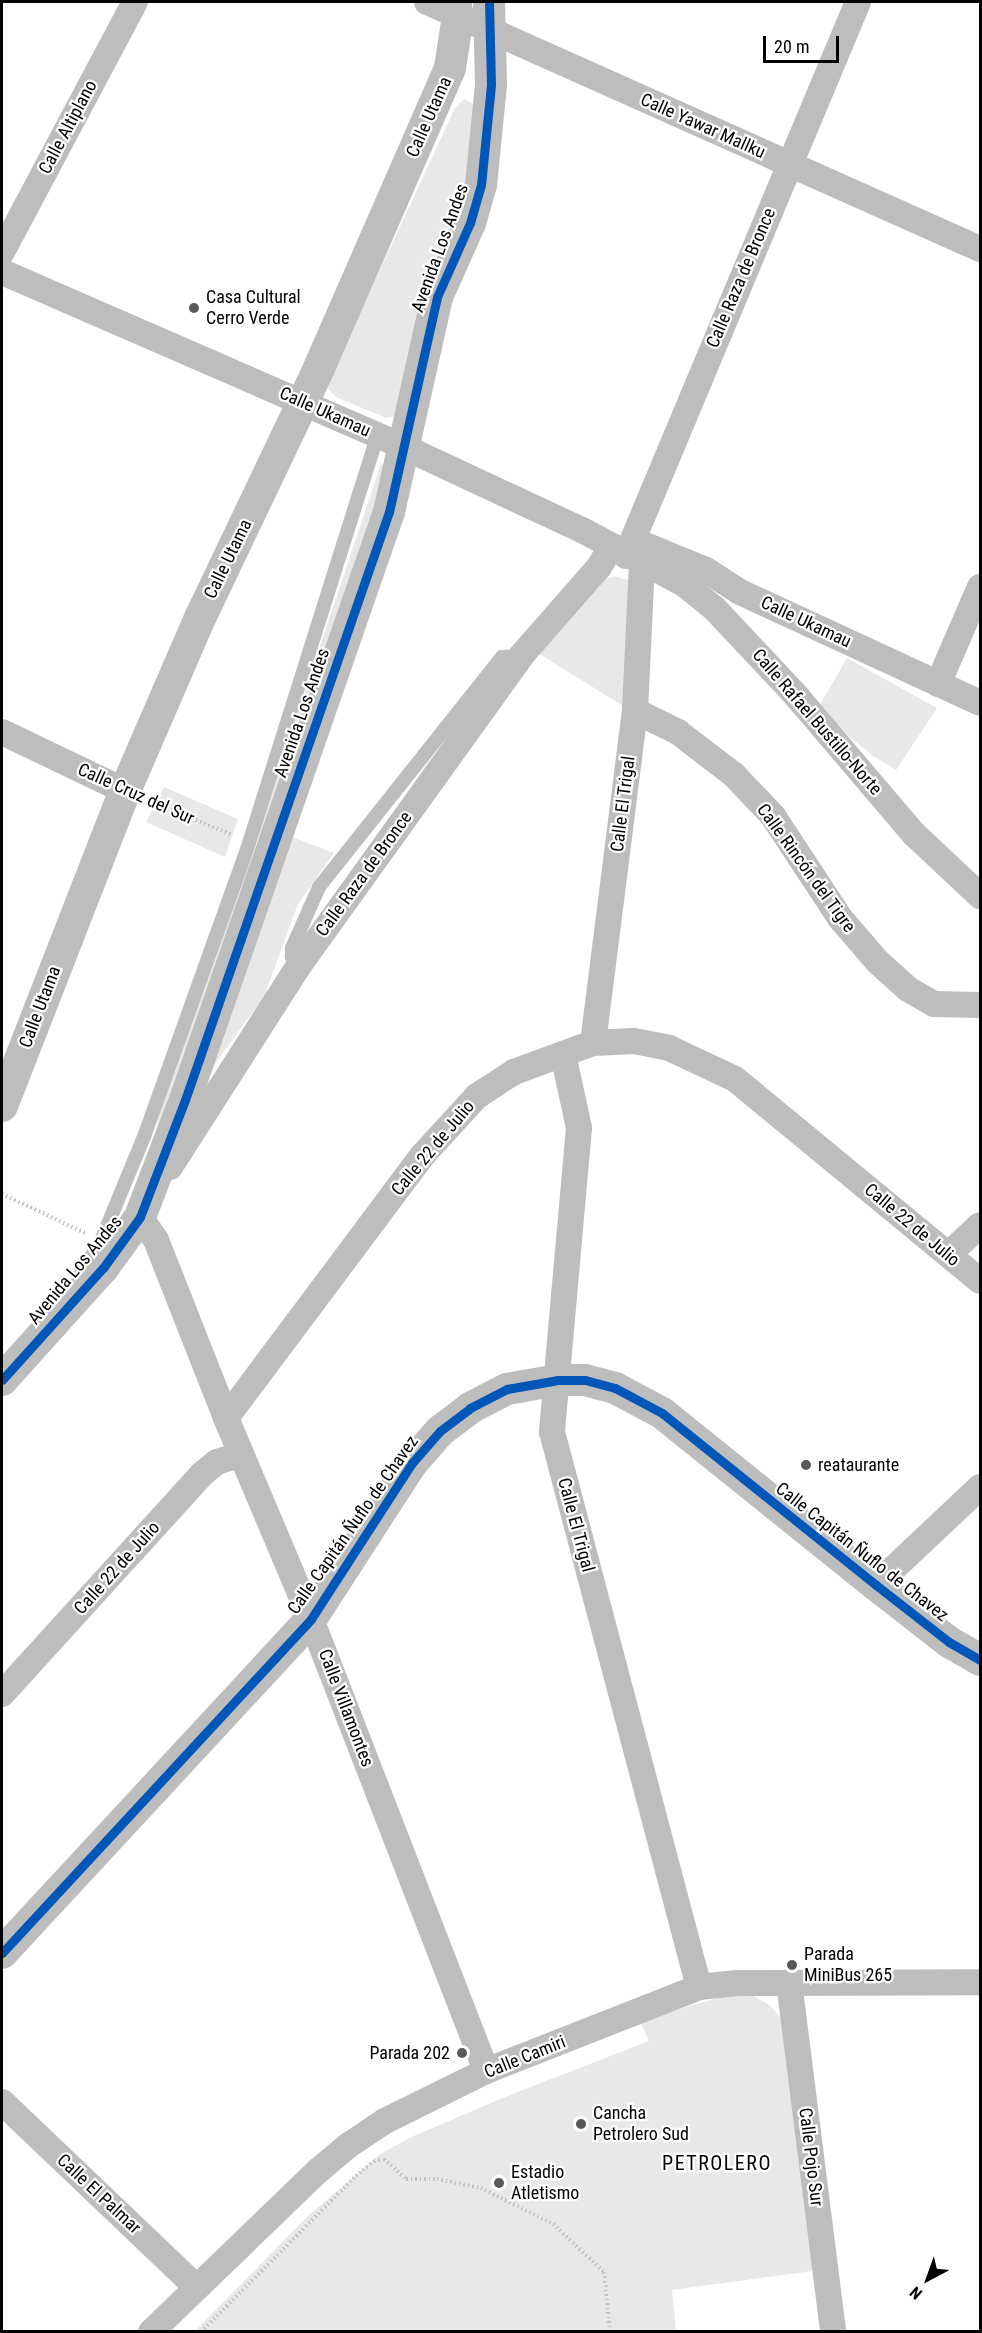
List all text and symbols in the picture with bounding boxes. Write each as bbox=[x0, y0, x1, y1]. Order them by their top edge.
scale bar bbox=[766, 24, 842, 62]
text: 20 m bbox=[774, 36, 809, 57]
street label: Calle Utama bbox=[402, 73, 456, 161]
street label: Calle Altiplano bbox=[34, 76, 102, 178]
street label: Calle Yawar Mallku bbox=[637, 89, 769, 163]
street label: Avenida Los Andes bbox=[407, 181, 473, 315]
street label: Calle Raza de Bronce bbox=[702, 205, 780, 351]
place label: Casa Cultural Cerro Verde bbox=[206, 287, 301, 330]
marker: Casa Cultural Cerro Verde bbox=[187, 301, 201, 315]
street label: Calle Ukamau bbox=[276, 382, 374, 442]
street label: Calle Utama bbox=[199, 516, 257, 602]
street label: Calle Ukamau bbox=[757, 592, 855, 652]
street label: Calle Rafael Bustillo-Norte bbox=[748, 644, 886, 800]
street label: Avenida Los Andes bbox=[270, 646, 334, 780]
street label: Calle El Trigal bbox=[606, 755, 640, 853]
street label: Calle Cruz del Sur bbox=[74, 759, 198, 829]
street label: Calle Rincón del Tigre bbox=[752, 799, 860, 937]
street label: Calle Raza de Bronce bbox=[311, 807, 417, 941]
street label: Calle Utama bbox=[15, 963, 65, 1051]
street label: Calle 22 de Julio bbox=[387, 1096, 479, 1200]
street label: Calle 22 de Julio bbox=[860, 1179, 964, 1271]
street label: Avenida Los Andes bbox=[23, 1211, 127, 1329]
street label: Calle Capitán Ñuflo de Chavez bbox=[283, 1431, 423, 1619]
place label: reataurante bbox=[818, 1454, 899, 1476]
marker: reataurante bbox=[799, 1458, 813, 1472]
street label: Calle El Trigal bbox=[553, 1475, 599, 1575]
street label: Calle Capitán Ñuflo de Chavez bbox=[771, 1478, 953, 1626]
street label: Calle 22 de Julio bbox=[70, 1517, 164, 1619]
street label: Calle Villamontes bbox=[314, 1646, 378, 1770]
place label: Parada MiniBus 265 bbox=[804, 1944, 892, 1986]
marker: Parada MiniBus 265 bbox=[785, 1958, 799, 1972]
street label: Calle Camiri bbox=[481, 2031, 569, 2083]
place label: Parada 202 bbox=[369, 2042, 450, 2064]
marker: Parada 202 bbox=[455, 2046, 469, 2060]
place label: Cancha Petrolero Sud bbox=[593, 2103, 689, 2146]
street label: Calle Pojo Sur bbox=[794, 2106, 828, 2208]
marker: Cancha Petrolero Sud bbox=[574, 2117, 588, 2131]
street label: Calle El Palmar bbox=[52, 2150, 146, 2238]
district label: PETROLERO bbox=[662, 2151, 772, 2175]
place label: Estadio Atletismo bbox=[511, 2162, 579, 2204]
marker: Estadio Atletismo bbox=[492, 2176, 506, 2190]
north arrow bbox=[898, 2249, 958, 2309]
text: N bbox=[906, 2283, 926, 2303]

